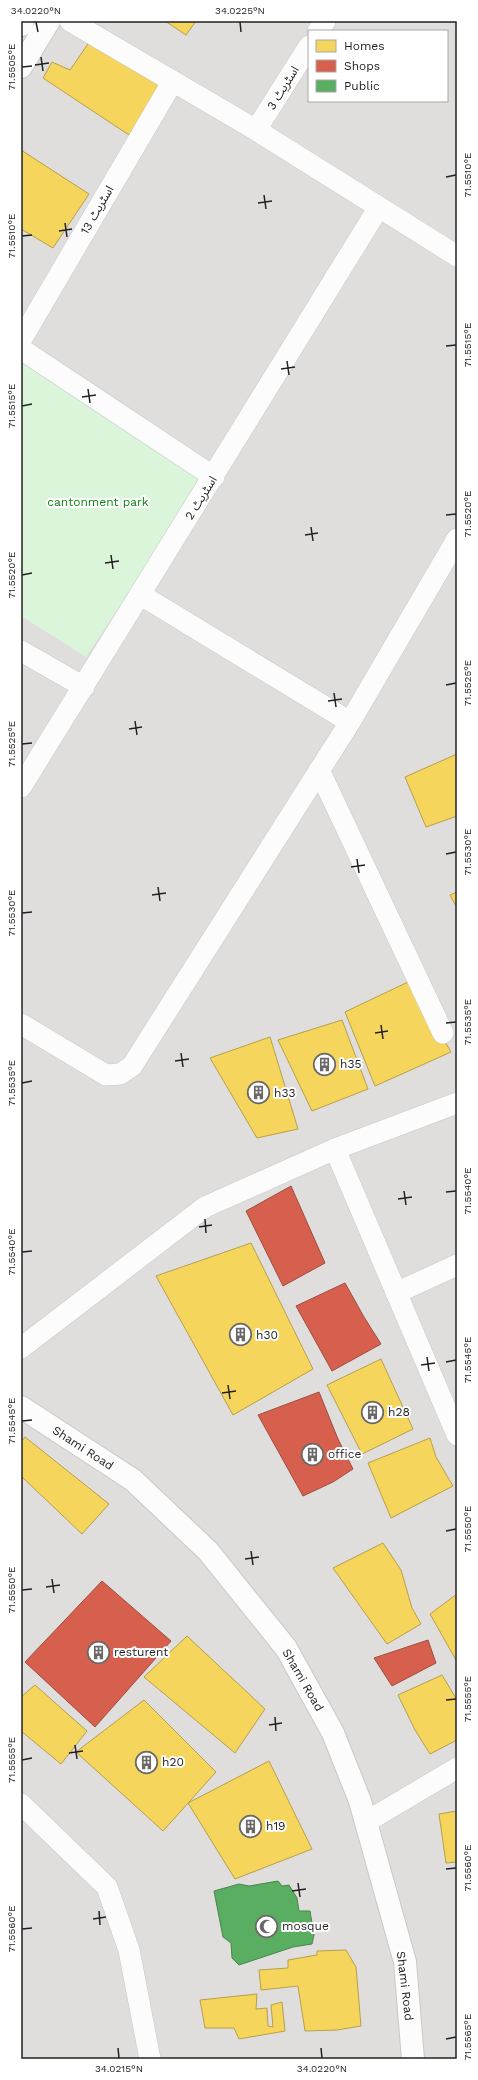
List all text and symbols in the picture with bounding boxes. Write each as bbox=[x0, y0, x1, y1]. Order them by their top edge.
text: 34.0220°N bbox=[11, 5, 61, 16]
text: 34.0225°N bbox=[215, 5, 265, 16]
legend bbox=[308, 30, 448, 102]
text: Homes bbox=[344, 39, 385, 53]
text: 71.5505°E bbox=[6, 44, 17, 90]
text: Shops bbox=[344, 59, 380, 73]
street label: اسٹریٹ 3 bbox=[264, 63, 302, 112]
text: Public bbox=[344, 79, 380, 93]
text: 71.5510°E bbox=[462, 153, 473, 197]
street label: اسٹریٹ 13 bbox=[78, 183, 117, 237]
text: 71.5510°E bbox=[6, 214, 17, 258]
text: 71.5515°E bbox=[462, 323, 473, 367]
text: 71.5515°E bbox=[6, 384, 17, 428]
street label: اسٹریٹ 2 bbox=[182, 473, 220, 522]
text: 71.5520°E bbox=[462, 491, 473, 537]
park label: cantonment park bbox=[47, 495, 149, 509]
text: 71.5520°E bbox=[6, 552, 17, 598]
text: 71.5525°E bbox=[462, 660, 473, 706]
text: 71.5525°E bbox=[6, 721, 17, 767]
text: 71.5530°E bbox=[462, 829, 473, 875]
text: 71.5530°E bbox=[6, 890, 17, 936]
text: 71.5535°E bbox=[462, 999, 473, 1045]
building icon: h35 bbox=[311, 1051, 337, 1077]
place label: h35 bbox=[340, 1057, 361, 1071]
text: 71.5535°E bbox=[6, 1060, 17, 1106]
building icon: h33 bbox=[246, 1080, 272, 1106]
place label: h33 bbox=[274, 1086, 295, 1100]
text: 71.5540°E bbox=[462, 1167, 473, 1215]
text: 71.5540°E bbox=[6, 1228, 17, 1276]
building icon: h30 bbox=[228, 1322, 254, 1348]
place label: h30 bbox=[256, 1328, 278, 1342]
text: 71.5545°E bbox=[462, 1337, 473, 1383]
text: 71.5545°E bbox=[6, 1398, 17, 1444]
building icon: h28 bbox=[360, 1399, 386, 1425]
place label: h28 bbox=[388, 1405, 410, 1419]
street label: Shami Road bbox=[50, 1423, 116, 1473]
building icon: office bbox=[300, 1441, 326, 1467]
place label: office bbox=[328, 1447, 361, 1461]
text: 71.5550°E bbox=[462, 1506, 473, 1552]
text: 71.5550°E bbox=[6, 1567, 17, 1613]
building icon: resturent bbox=[85, 1639, 111, 1665]
place label: resturent bbox=[114, 1645, 168, 1659]
street label: Shami Road bbox=[279, 1646, 327, 1714]
text: 71.5555°E bbox=[462, 1676, 473, 1722]
text: 71.5555°E bbox=[6, 1737, 17, 1783]
building icon: h20 bbox=[133, 1749, 159, 1775]
place label: h20 bbox=[162, 1755, 184, 1769]
building icon: h19 bbox=[238, 1813, 264, 1839]
place label: h19 bbox=[266, 1819, 286, 1833]
text: 71.5560°E bbox=[462, 1844, 473, 1892]
text: 71.5560°E bbox=[6, 1905, 17, 1953]
mosque icon: mosque bbox=[254, 1913, 280, 1939]
place label: mosque bbox=[282, 1919, 329, 1933]
street label: Shami Road bbox=[394, 1950, 416, 2022]
text: 71.5565°E bbox=[462, 2014, 473, 2060]
text: 34.0215°N bbox=[95, 2063, 143, 2074]
text: 34.0220°N bbox=[297, 2063, 347, 2074]

